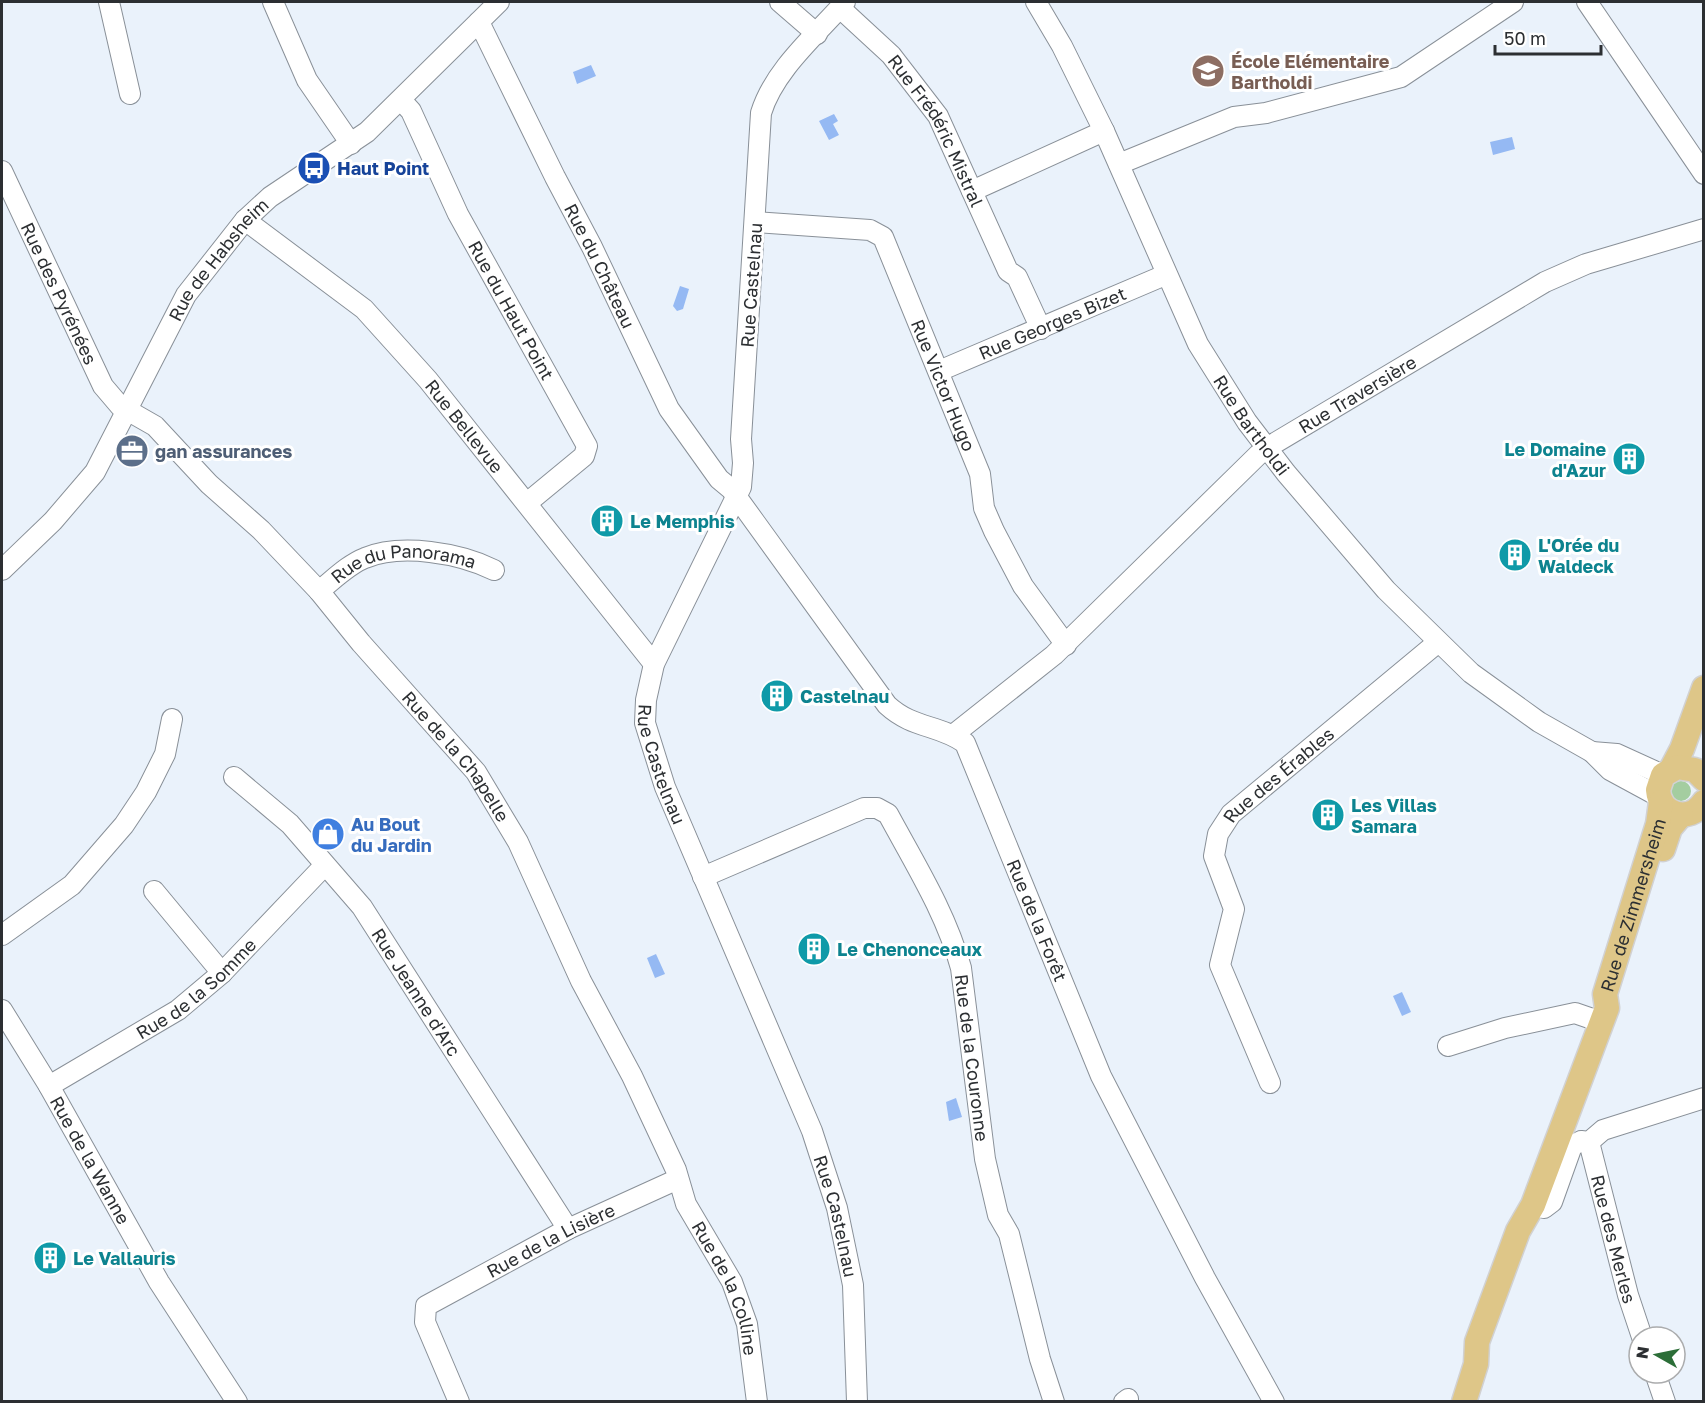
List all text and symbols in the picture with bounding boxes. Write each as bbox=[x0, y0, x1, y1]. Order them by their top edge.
scale bar bbox=[1495, 18, 1602, 56]
text: 50 m bbox=[1504, 27, 1546, 49]
street label: Rue Frédéric Mistral bbox=[884, 50, 989, 210]
place label: École Elémentaire Bartholdi bbox=[1231, 50, 1390, 93]
school or university icon: École Elémentaire Bartholdi bbox=[1190, 53, 1226, 89]
bus stop icon: Haut Point bbox=[296, 150, 332, 186]
place label: Haut Point bbox=[337, 157, 429, 179]
street label: Rue de Habsheim bbox=[164, 193, 273, 325]
street label: Rue du Château bbox=[560, 199, 640, 331]
street label: Rue des Pyrénées bbox=[17, 219, 102, 368]
street label: Rue Castelnau bbox=[736, 222, 766, 348]
street label: Rue du Haut Point bbox=[464, 237, 559, 384]
street label: Rue Georges Bizet bbox=[975, 282, 1129, 364]
street label: Rue Victor Hugo bbox=[907, 316, 980, 454]
street label: Rue Traversière bbox=[1294, 350, 1420, 438]
street label: Rue Bartholdi bbox=[1209, 371, 1295, 480]
street label: Rue Bellevue bbox=[421, 375, 508, 477]
office icon: gan assurances bbox=[114, 433, 150, 469]
place label: Le Domaine d'Azur bbox=[1504, 438, 1606, 481]
place label: gan assurances bbox=[155, 440, 292, 462]
building icon: Le Domaine d'Azur bbox=[1611, 441, 1647, 477]
building icon: Le Memphis bbox=[589, 503, 625, 539]
place label: Le Memphis bbox=[630, 510, 735, 532]
place label: L'Orée du Waldeck bbox=[1538, 534, 1619, 577]
building icon: L'Orée du Waldeck bbox=[1497, 537, 1533, 573]
street label: Rue du Panorama bbox=[326, 540, 479, 588]
building icon: Castelnau bbox=[759, 678, 795, 714]
place label: Castelnau bbox=[800, 685, 889, 707]
street label: Rue de la Chapelle bbox=[398, 686, 514, 826]
street label: Rue Castelnau bbox=[634, 704, 691, 827]
street label: Rue des Érables bbox=[1218, 722, 1338, 826]
place label: Les Villas Samara bbox=[1351, 794, 1437, 837]
building icon: Les Villas Samara bbox=[1310, 797, 1346, 833]
place label: Au Bout du Jardin bbox=[351, 813, 432, 856]
shop icon: Au Bout du Jardin bbox=[310, 816, 346, 852]
street label: Rue de Zimmersheim bbox=[1595, 816, 1670, 995]
street label: Rue de la Forêt bbox=[1003, 856, 1072, 984]
street label: Rue Jeanne d'Arc bbox=[367, 924, 466, 1060]
building icon: Le Chenonceaux bbox=[796, 931, 832, 967]
street label: Rue de la Somme bbox=[132, 933, 260, 1043]
place label: Le Chenonceaux bbox=[837, 938, 982, 960]
street label: Rue de la Couronne bbox=[951, 973, 994, 1143]
street label: Rue de la Wanne bbox=[46, 1092, 135, 1228]
street label: Rue Castelnau bbox=[810, 1152, 862, 1279]
street label: Rue des Merles bbox=[1587, 1172, 1641, 1306]
street label: Rue de la Lisière bbox=[483, 1198, 618, 1282]
street label: Rue de la Colline bbox=[687, 1217, 762, 1357]
building icon: Le Vallauris bbox=[32, 1240, 68, 1276]
place label: Le Vallauris bbox=[73, 1247, 176, 1269]
north arrow bbox=[1627, 1325, 1687, 1385]
text: N bbox=[1631, 1345, 1653, 1360]

